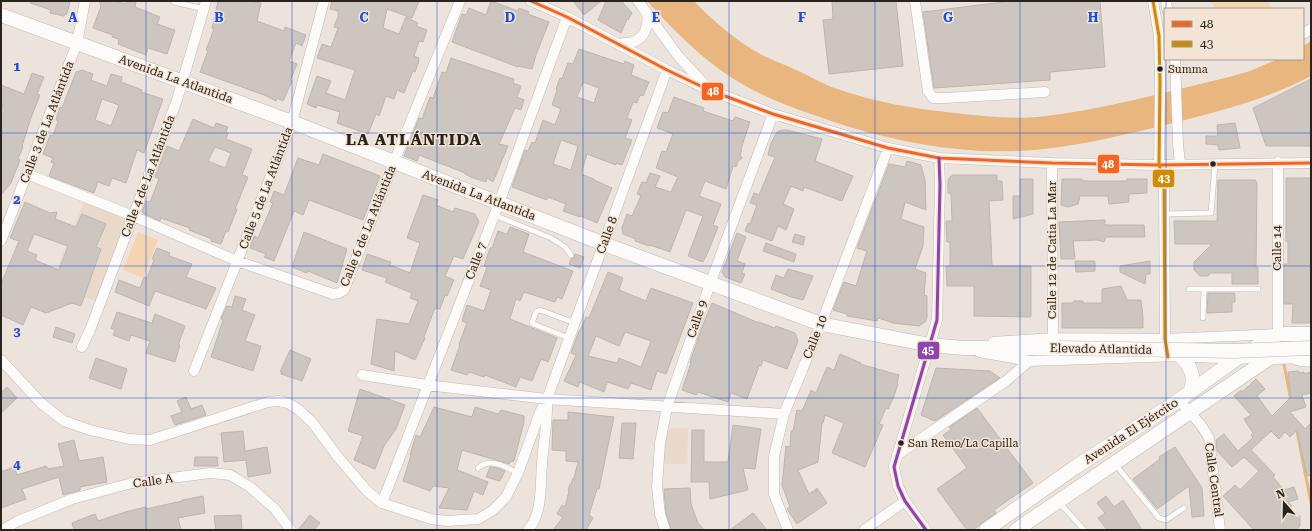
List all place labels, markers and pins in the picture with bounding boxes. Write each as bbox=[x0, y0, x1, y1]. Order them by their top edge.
place label: Summa bbox=[1168, 63, 1208, 76]
marker: Summa bbox=[1155, 64, 1165, 74]
unlabelled marker bbox=[1208, 159, 1218, 169]
place label: San Remo/La Capilla bbox=[908, 437, 1018, 450]
marker: San Remo/La Capilla bbox=[896, 438, 906, 448]

